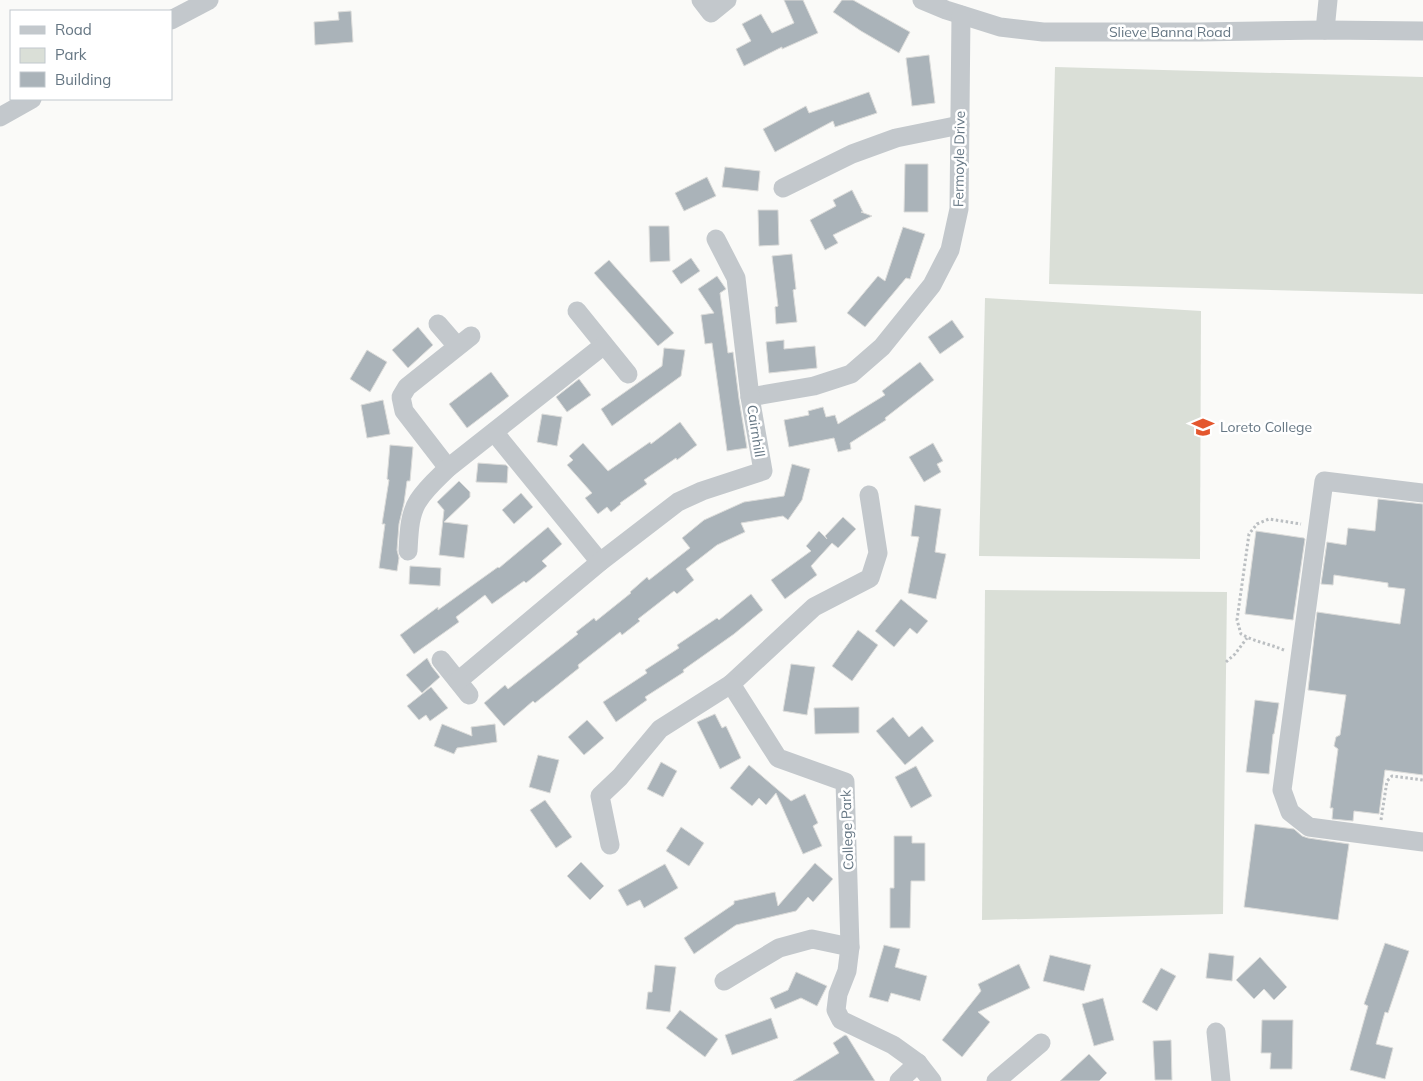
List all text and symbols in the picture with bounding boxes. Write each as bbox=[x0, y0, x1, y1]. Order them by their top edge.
legend bbox=[10, 10, 172, 100]
text: Road bbox=[55, 20, 92, 39]
street label: Slieve Banna Road bbox=[1109, 23, 1231, 41]
text: Park bbox=[55, 45, 87, 64]
text: Building bbox=[55, 70, 111, 89]
street label: Fermoyle Drive bbox=[949, 111, 969, 207]
street label: Cairnhill bbox=[743, 404, 769, 458]
school or university icon: Loreto College bbox=[1190, 414, 1216, 440]
place label: Loreto College bbox=[1220, 418, 1312, 436]
street label: College Park bbox=[837, 789, 857, 871]

